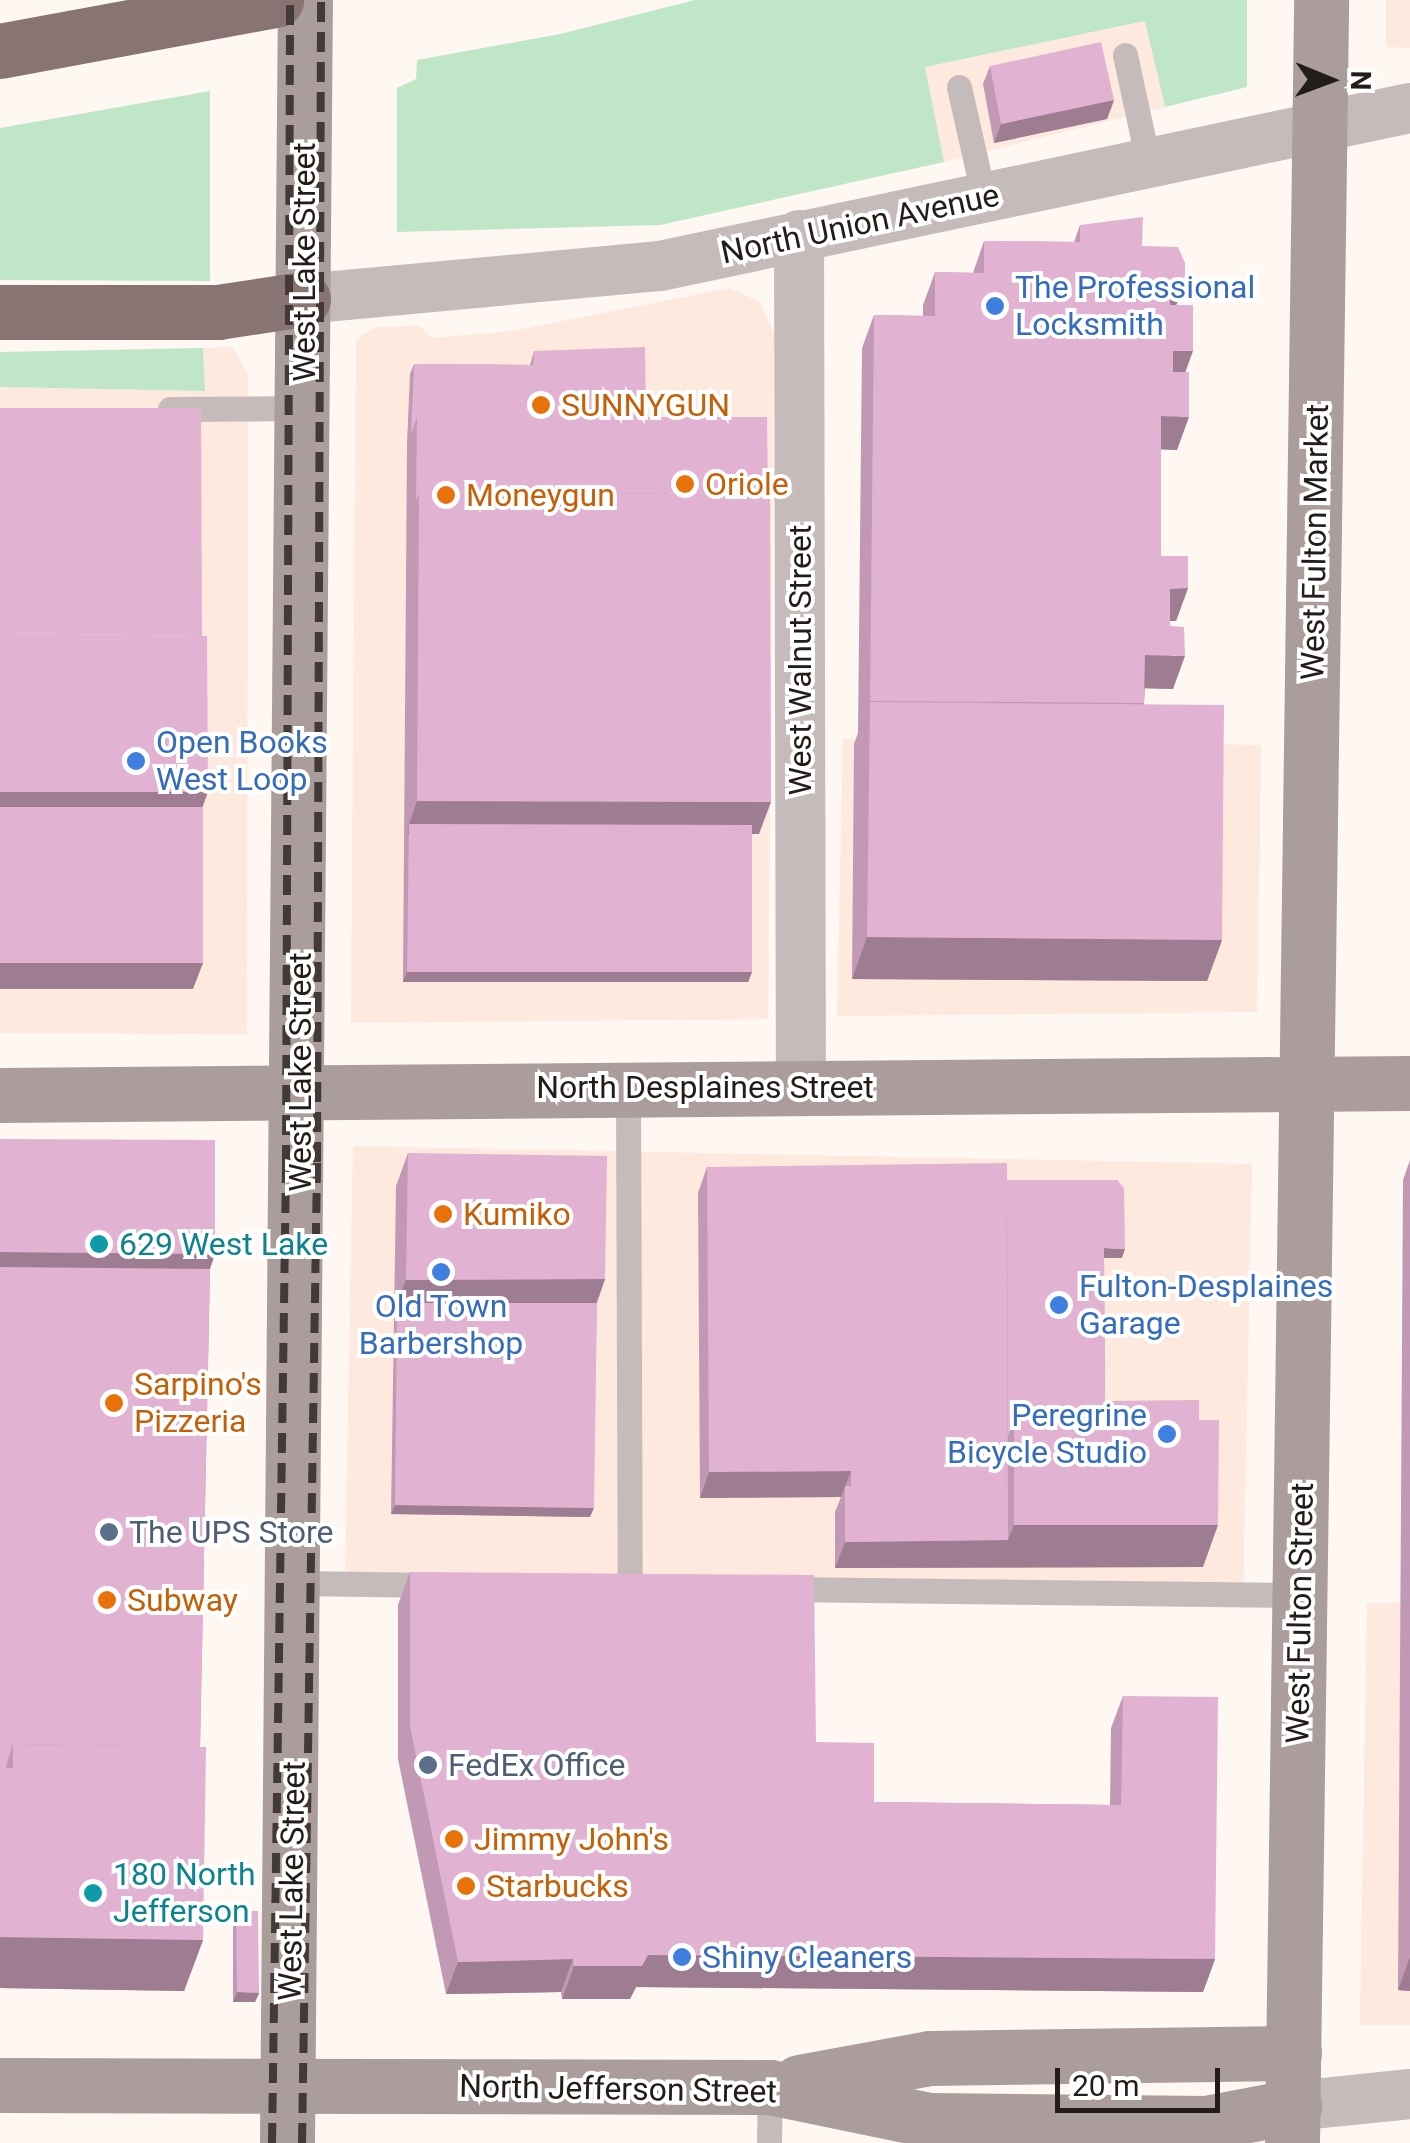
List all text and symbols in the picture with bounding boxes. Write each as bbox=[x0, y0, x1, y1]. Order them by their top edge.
north arrow bbox=[1280, 30, 1380, 130]
text: N bbox=[1344, 70, 1377, 91]
street label: West Lake Street bbox=[285, 142, 323, 382]
street label: North Union Avenue bbox=[717, 176, 1003, 272]
place label: The Professional Locksmith bbox=[1015, 269, 1255, 344]
marker: The Professional Locksmith bbox=[984, 295, 1006, 317]
place label: SUNNYGUN bbox=[561, 386, 730, 424]
marker: SUNNYGUN bbox=[530, 394, 552, 416]
street label: West Fulton Market bbox=[1293, 404, 1337, 680]
place label: Oriole bbox=[705, 465, 789, 503]
marker: Oriole bbox=[674, 473, 696, 495]
place label: Moneygun bbox=[466, 476, 615, 514]
marker: Moneygun bbox=[435, 484, 457, 506]
street label: West Walnut Street bbox=[781, 524, 819, 796]
place label: Open Books West Loop bbox=[156, 724, 328, 799]
marker: Open Books West Loop bbox=[125, 750, 147, 772]
street label: West Lake Street bbox=[281, 952, 319, 1192]
street label: North Desplaines Street bbox=[536, 1068, 874, 1106]
place label: Kumiko bbox=[463, 1195, 571, 1233]
marker: Kumiko bbox=[432, 1203, 454, 1225]
place label: 629 West Lake bbox=[119, 1225, 328, 1263]
marker: 629 West Lake bbox=[88, 1233, 110, 1255]
marker: Old Town Barbershop bbox=[430, 1261, 452, 1283]
place label: Fulton-Desplaines Garage bbox=[1079, 1268, 1333, 1343]
place label: Old Town Barbershop bbox=[359, 1288, 523, 1363]
marker: Fulton-Desplaines Garage bbox=[1048, 1294, 1070, 1316]
place label: Sarpino's Pizzeria bbox=[134, 1366, 262, 1441]
marker: Sarpino's Pizzeria bbox=[103, 1392, 125, 1414]
place label: Peregrine Bicycle Studio bbox=[947, 1397, 1147, 1472]
marker: Peregrine Bicycle Studio bbox=[1156, 1423, 1178, 1445]
street label: West Fulton Street bbox=[1279, 1482, 1321, 1744]
place label: The UPS Store bbox=[129, 1513, 333, 1551]
marker: The UPS Store bbox=[98, 1521, 120, 1543]
place label: Subway bbox=[127, 1581, 238, 1619]
marker: Subway bbox=[96, 1589, 118, 1611]
place label: FedEx Office bbox=[448, 1746, 625, 1784]
marker: FedEx Office bbox=[417, 1754, 439, 1776]
street label: West Lake Street bbox=[271, 1761, 313, 2001]
place label: Jimmy John's bbox=[474, 1820, 669, 1858]
marker: Jimmy John's bbox=[443, 1828, 465, 1850]
place label: 180 North Jefferson bbox=[113, 1856, 256, 1931]
place label: Starbucks bbox=[486, 1867, 629, 1905]
marker: Starbucks bbox=[455, 1875, 477, 1897]
marker: 180 North Jefferson bbox=[82, 1882, 104, 1904]
place label: Shiny Cleaners bbox=[702, 1938, 912, 1976]
marker: Shiny Cleaners bbox=[671, 1946, 693, 1968]
scale bar bbox=[1060, 2048, 1225, 2110]
street label: North Jefferson Street bbox=[459, 2067, 777, 2111]
text: 20 m bbox=[1072, 2068, 1139, 2103]

